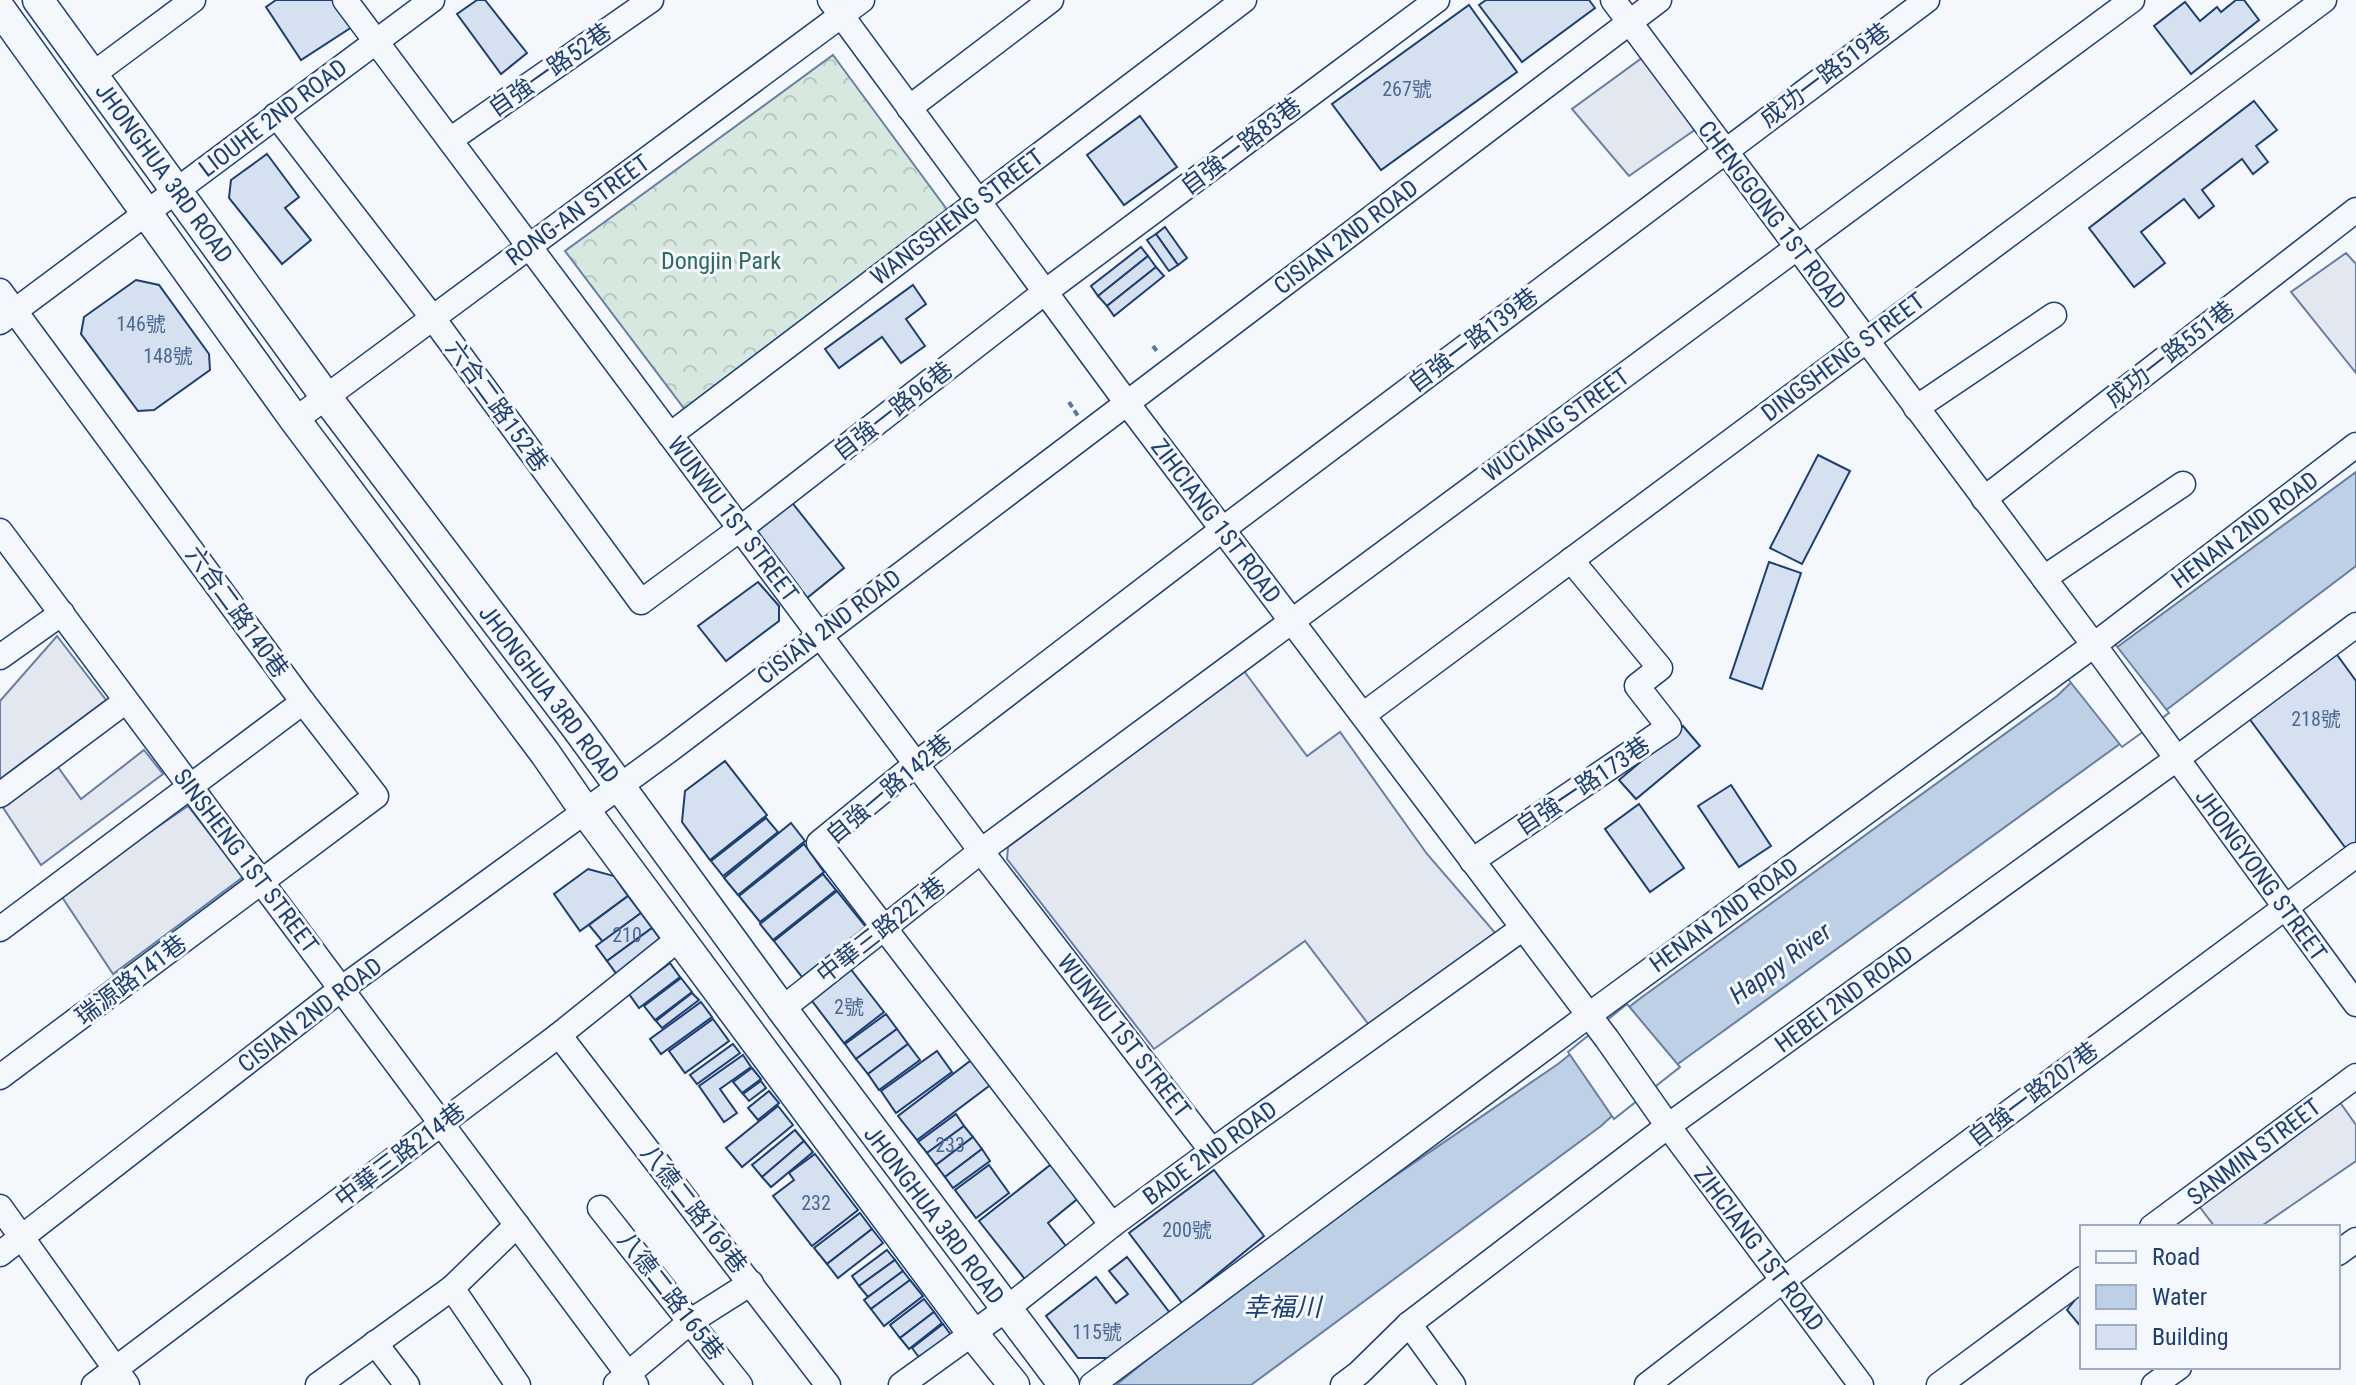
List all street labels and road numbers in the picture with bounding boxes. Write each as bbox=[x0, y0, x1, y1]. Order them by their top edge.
street label: 自強一路52巷 bbox=[483, 17, 617, 123]
street label: 成功一路519巷 bbox=[1754, 17, 1896, 133]
street label: LIOUHE 2ND ROAD bbox=[193, 53, 353, 183]
street label: JHONGHUA 3RD ROAD bbox=[89, 78, 239, 268]
street label: 自強一路83巷 bbox=[1175, 92, 1307, 200]
street label: CHENGGONG 1ST ROAD bbox=[1692, 115, 1852, 315]
street label: WANGSHENG STREET bbox=[865, 143, 1049, 291]
street label: RONG-AN STREET bbox=[501, 149, 655, 271]
street label: CISIAN 2ND ROAD bbox=[1269, 174, 1423, 300]
street label: 自強一路139巷 bbox=[1402, 282, 1544, 398]
street label: DINGSHENG STREET bbox=[1756, 287, 1930, 427]
street label: 成功一路551巷 bbox=[2100, 295, 2240, 413]
street label: 六合二路152巷 bbox=[440, 335, 554, 477]
street label: 自強一路96巷 bbox=[828, 356, 958, 466]
street label: WUCIANG STREET bbox=[1477, 362, 1635, 488]
street label: WUNWU 1ST STREET bbox=[662, 431, 804, 607]
street label: ZIHCIANG 1ST ROAD bbox=[1145, 434, 1287, 608]
street label: HENAN 2ND ROAD bbox=[2166, 466, 2324, 594]
street label: 六合二路140巷 bbox=[180, 541, 294, 683]
street label: CISIAN 2ND ROAD bbox=[752, 564, 906, 690]
street label: JHONGHUA 3RD ROAD bbox=[473, 599, 625, 789]
street label: 自強一路142巷 bbox=[820, 728, 958, 850]
street label: 自強一路173巷 bbox=[1511, 731, 1655, 841]
street label: SINSHENG 1ST STREET bbox=[168, 763, 324, 959]
street label: JHONGYONG STREET bbox=[2189, 784, 2333, 966]
street label: HENAN 2ND ROAD bbox=[1644, 852, 1804, 978]
street label: 中華三路221巷 bbox=[811, 871, 951, 989]
street label: 瑞源路141巷 bbox=[70, 929, 192, 1031]
street label: HEBEI 2ND ROAD bbox=[1770, 940, 1918, 1058]
street label: WUNWU 1ST STREET bbox=[1051, 949, 1197, 1123]
street label: CISIAN 2ND ROAD bbox=[233, 952, 387, 1078]
street label: 自強一路207巷 bbox=[1962, 1036, 2104, 1152]
street label: SANMIN STREET bbox=[2182, 1093, 2326, 1211]
street label: BADE 2ND ROAD bbox=[1138, 1095, 1282, 1211]
street label: 中華三路214巷 bbox=[329, 1097, 471, 1213]
street label: JHONGHUA 3RD ROAD bbox=[858, 1120, 1010, 1310]
street label: 八德二路169巷 bbox=[635, 1139, 753, 1279]
street label: ZIHCIANG 1ST ROAD bbox=[1688, 1162, 1830, 1336]
street label: 八德二路165巷 bbox=[612, 1226, 730, 1366]

